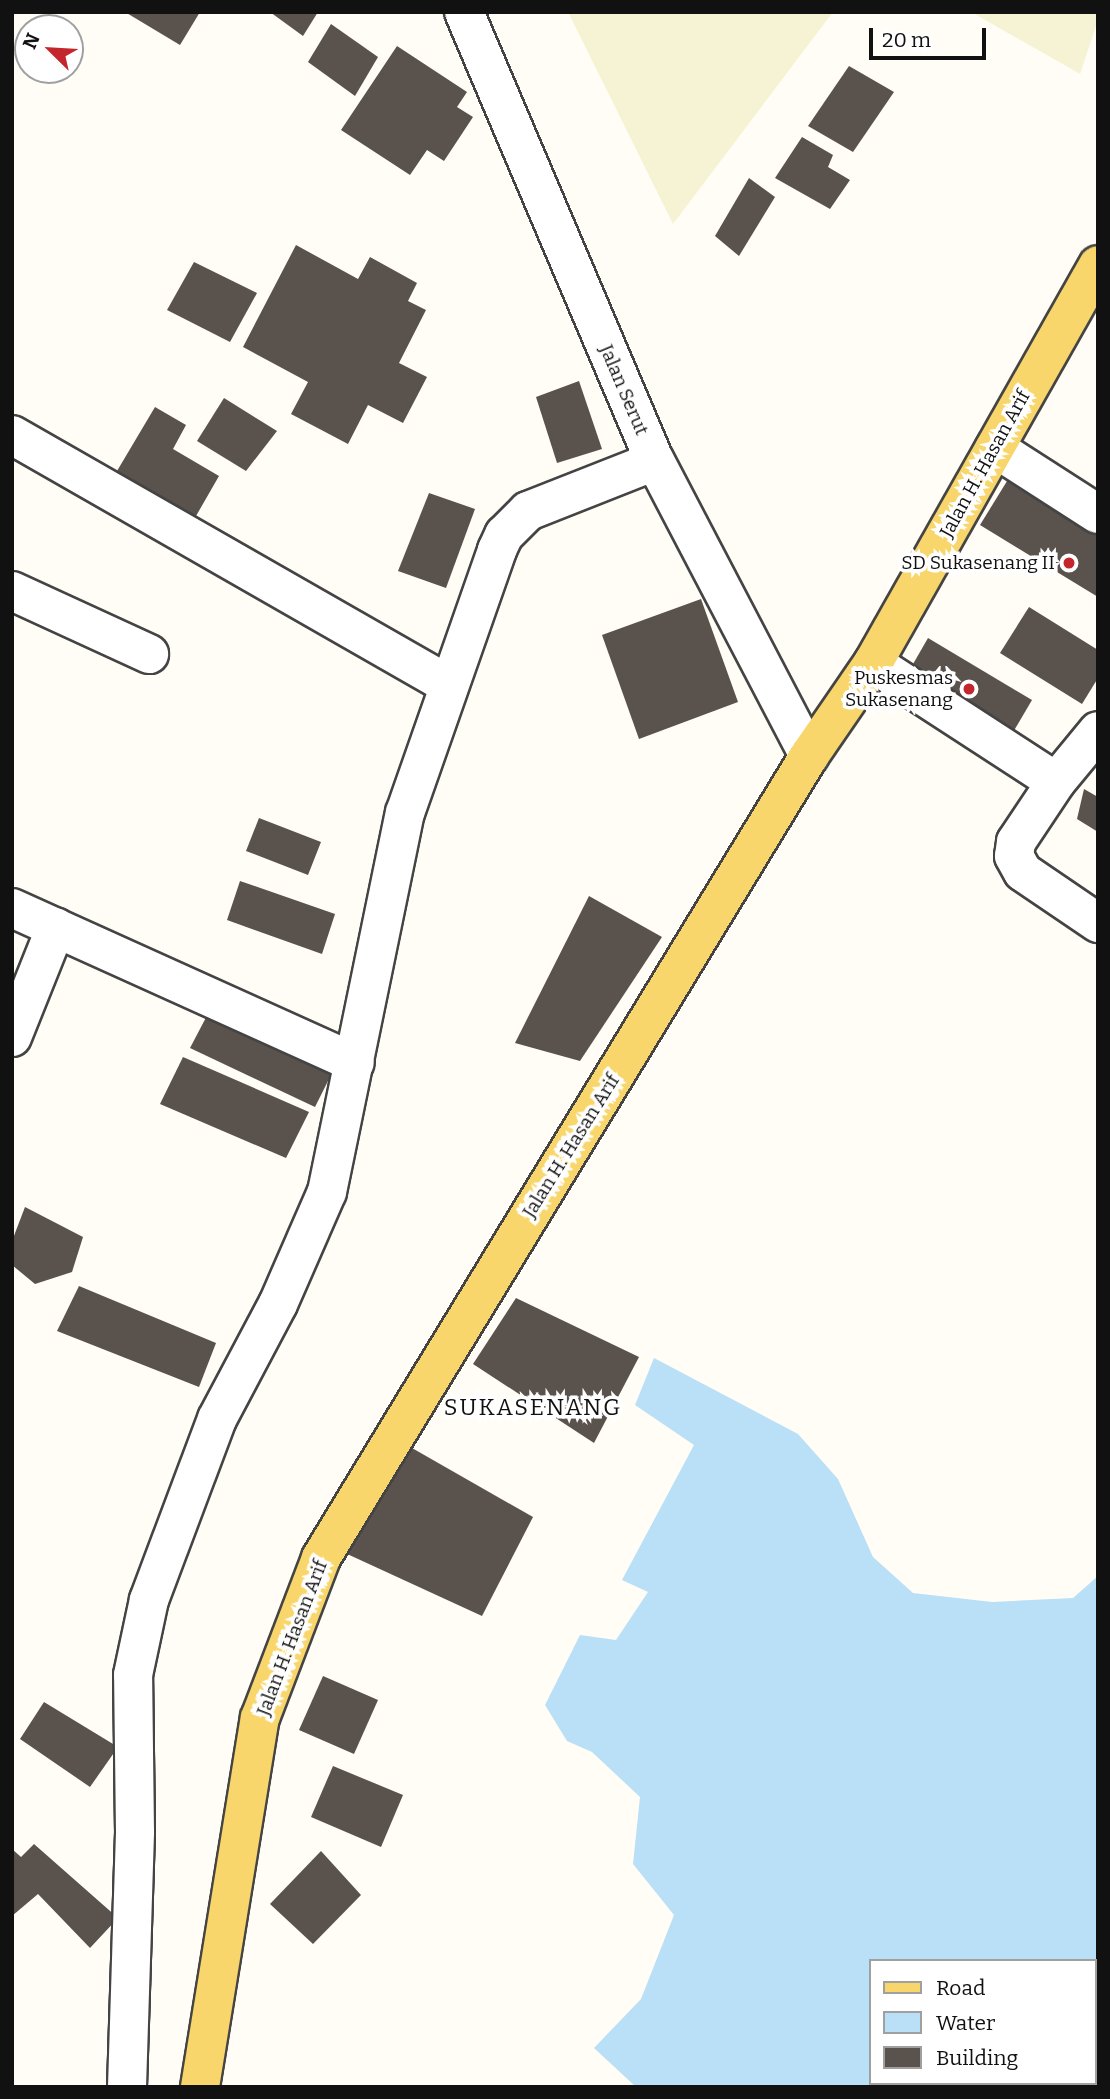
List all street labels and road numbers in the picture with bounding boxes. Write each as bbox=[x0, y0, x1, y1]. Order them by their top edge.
street label: Jalan Serut bbox=[595, 341, 653, 439]
street label: Jalan H. Hasan Arif bbox=[935, 386, 1035, 542]
street label: Jalan H. Hasan Arif bbox=[518, 1070, 624, 1222]
street label: Jalan H. Hasan Arif bbox=[252, 1557, 332, 1719]

